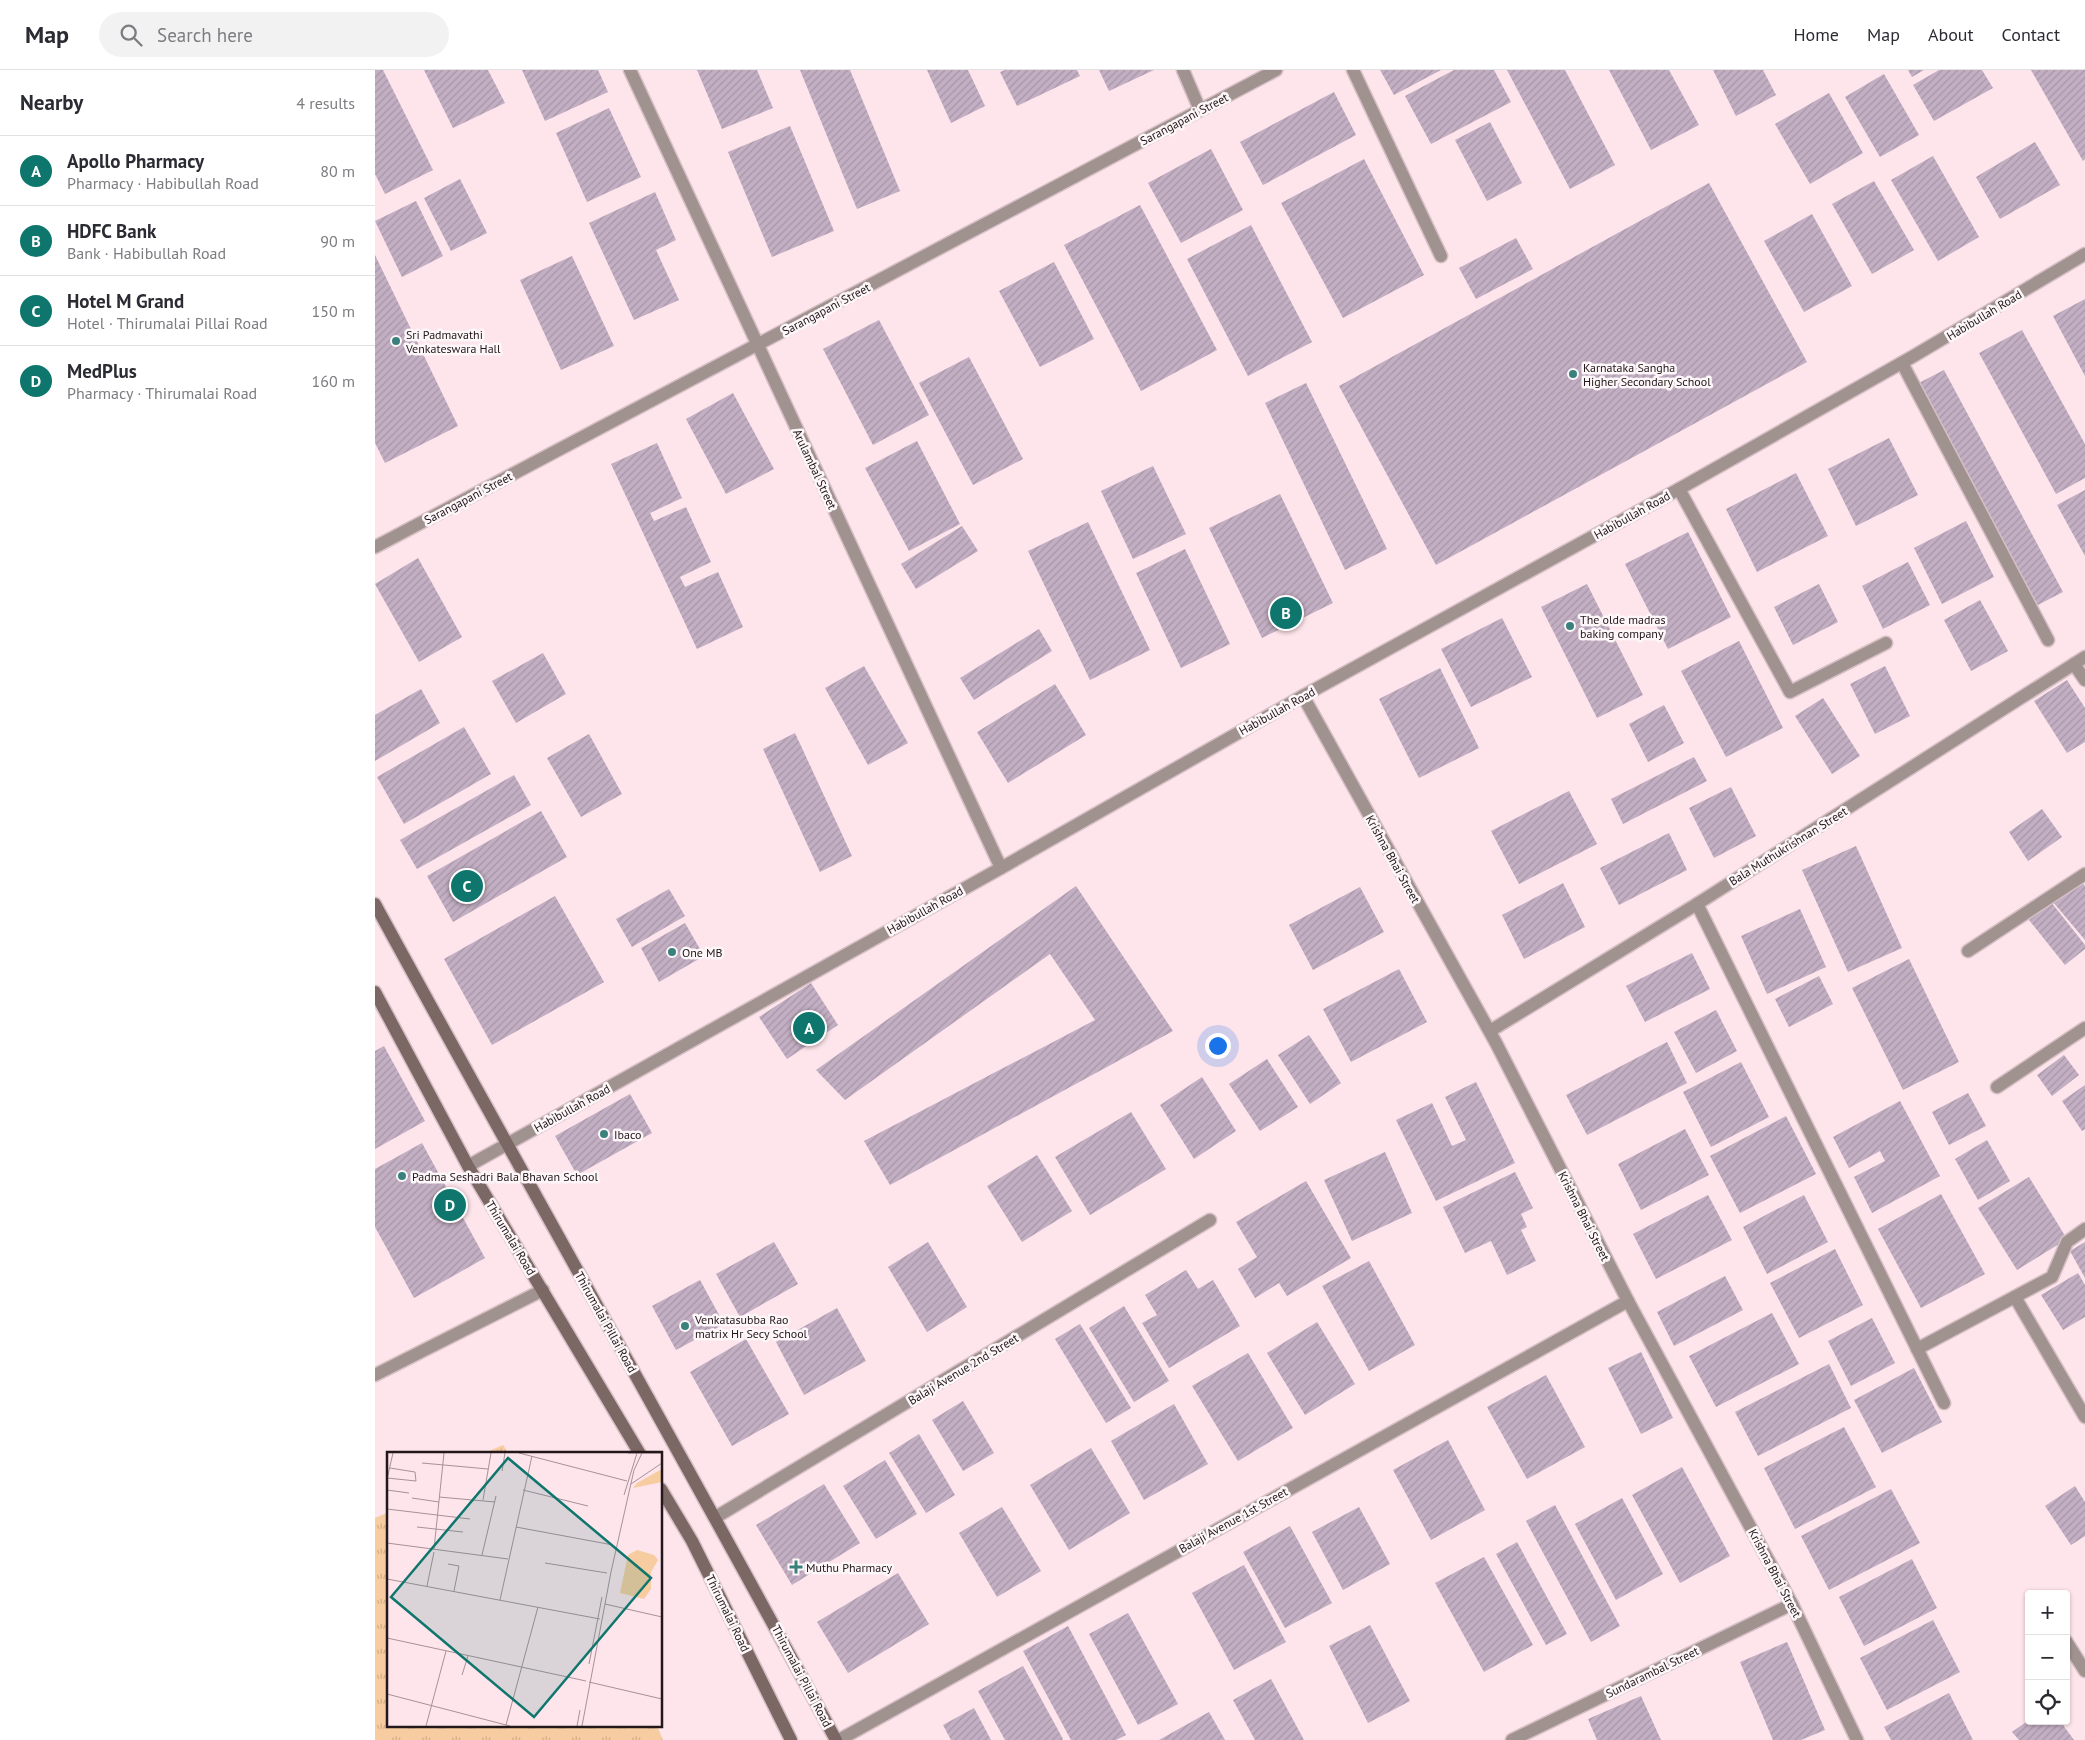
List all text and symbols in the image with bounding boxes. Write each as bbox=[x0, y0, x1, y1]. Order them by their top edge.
search box bbox=[99, 12, 449, 57]
text: Map bbox=[25, 19, 69, 50]
icon: search bbox=[117, 21, 145, 49]
text: Search here bbox=[157, 23, 253, 47]
text: Home bbox=[1793, 23, 1839, 46]
text: Map bbox=[1867, 23, 1900, 46]
text: About bbox=[1928, 23, 1974, 46]
text: Contact bbox=[2002, 23, 2060, 46]
text: Nearby bbox=[20, 89, 83, 116]
street label: Sarangapani Street bbox=[1137, 90, 1231, 148]
text: 4 results bbox=[296, 93, 355, 113]
text: Apollo Pharmacy bbox=[67, 149, 204, 173]
text: A bbox=[31, 161, 41, 181]
text: 80 m bbox=[320, 161, 355, 181]
text: Pharmacy · Habibullah Road bbox=[67, 173, 259, 193]
text: HDFC Bank bbox=[67, 219, 156, 243]
text: B bbox=[31, 231, 41, 251]
text: 90 m bbox=[320, 231, 355, 251]
text: Bank · Habibullah Road bbox=[67, 243, 226, 263]
street label: Sarangapani Street bbox=[779, 280, 873, 338]
street label: Habibullah Road bbox=[1944, 287, 2024, 343]
text: Hotel M Grand bbox=[67, 289, 184, 313]
text: C bbox=[32, 301, 40, 321]
text: 150 m bbox=[312, 301, 355, 321]
text: Hotel · Thirumalai Pillai Road bbox=[67, 313, 268, 333]
place label: Sri Padmavathi Venkateswara Hall bbox=[405, 327, 501, 356]
marker: Sri Padmavathi Venkateswara Hall bbox=[390, 335, 402, 347]
text: MedPlus bbox=[67, 359, 137, 383]
place label: Karnataka Sangha Higher Secondary School bbox=[1583, 360, 1711, 389]
marker: Karnataka Sangha Higher Secondary School bbox=[1567, 368, 1579, 380]
text: D bbox=[31, 371, 41, 391]
text: 160 m bbox=[312, 371, 355, 391]
text: Pharmacy · Thirumalai Road bbox=[67, 383, 257, 403]
street label: Arulambal Street bbox=[790, 427, 840, 511]
street label: Sarangapani Street bbox=[421, 469, 515, 527]
street label: Habibullah Road bbox=[1591, 488, 1673, 542]
pin: B bbox=[1270, 594, 1302, 632]
place label: The olde madras baking company bbox=[1580, 612, 1665, 641]
marker: The olde madras baking company bbox=[1564, 620, 1576, 632]
street label: Habibullah Road bbox=[1236, 684, 1318, 738]
street label: Bala Muthukrishnan Street bbox=[1726, 804, 1850, 888]
street label: Krishna Bhai Street bbox=[1363, 812, 1423, 906]
pin: C bbox=[451, 867, 483, 905]
street label: Habibullah Road bbox=[884, 883, 966, 937]
place label: One MB bbox=[682, 945, 723, 960]
marker: One MB bbox=[666, 946, 678, 958]
pin: A bbox=[793, 1009, 825, 1047]
your location bbox=[1205, 1033, 1231, 1059]
street label: Habibullah Road bbox=[531, 1081, 613, 1135]
place label: Ibaco bbox=[614, 1127, 642, 1142]
marker: Ibaco bbox=[598, 1128, 610, 1140]
place label: Padma Seshadri Bala Bhavan School bbox=[412, 1169, 598, 1184]
street label: Krishna Bhai Street bbox=[1555, 1169, 1613, 1263]
marker: Padma Seshadri Bala Bhavan School bbox=[396, 1170, 408, 1182]
pin: D bbox=[434, 1186, 466, 1224]
street label: Thirumalai Road bbox=[483, 1198, 539, 1278]
street label: Thirumalai Pillai Road bbox=[572, 1269, 640, 1375]
place label: Venkatasubba Rao matrix Hr Secy School bbox=[694, 1312, 808, 1341]
marker: Venkatasubba Rao matrix Hr Secy School bbox=[679, 1320, 691, 1332]
street label: Balaji Avenue 2nd Street bbox=[905, 1330, 1021, 1408]
inset map bbox=[387, 1452, 663, 1728]
street label: Balaji Avenue 1st Street bbox=[1176, 1484, 1290, 1556]
street label: Krishna Bhai Street bbox=[1745, 1526, 1805, 1620]
place label: Muthu Pharmacy bbox=[806, 1560, 893, 1575]
marker: Muthu Pharmacy bbox=[790, 1561, 802, 1573]
street label: Thirumalai Road bbox=[703, 1572, 753, 1654]
map controls bbox=[2025, 1590, 2070, 1725]
button: + bbox=[2025, 1590, 2070, 1635]
street label: Thirumalai Pillai Road bbox=[769, 1622, 835, 1730]
button: − bbox=[2025, 1635, 2070, 1680]
street label: Sundarambal Street bbox=[1603, 1643, 1701, 1701]
button: locate bbox=[2025, 1680, 2070, 1725]

